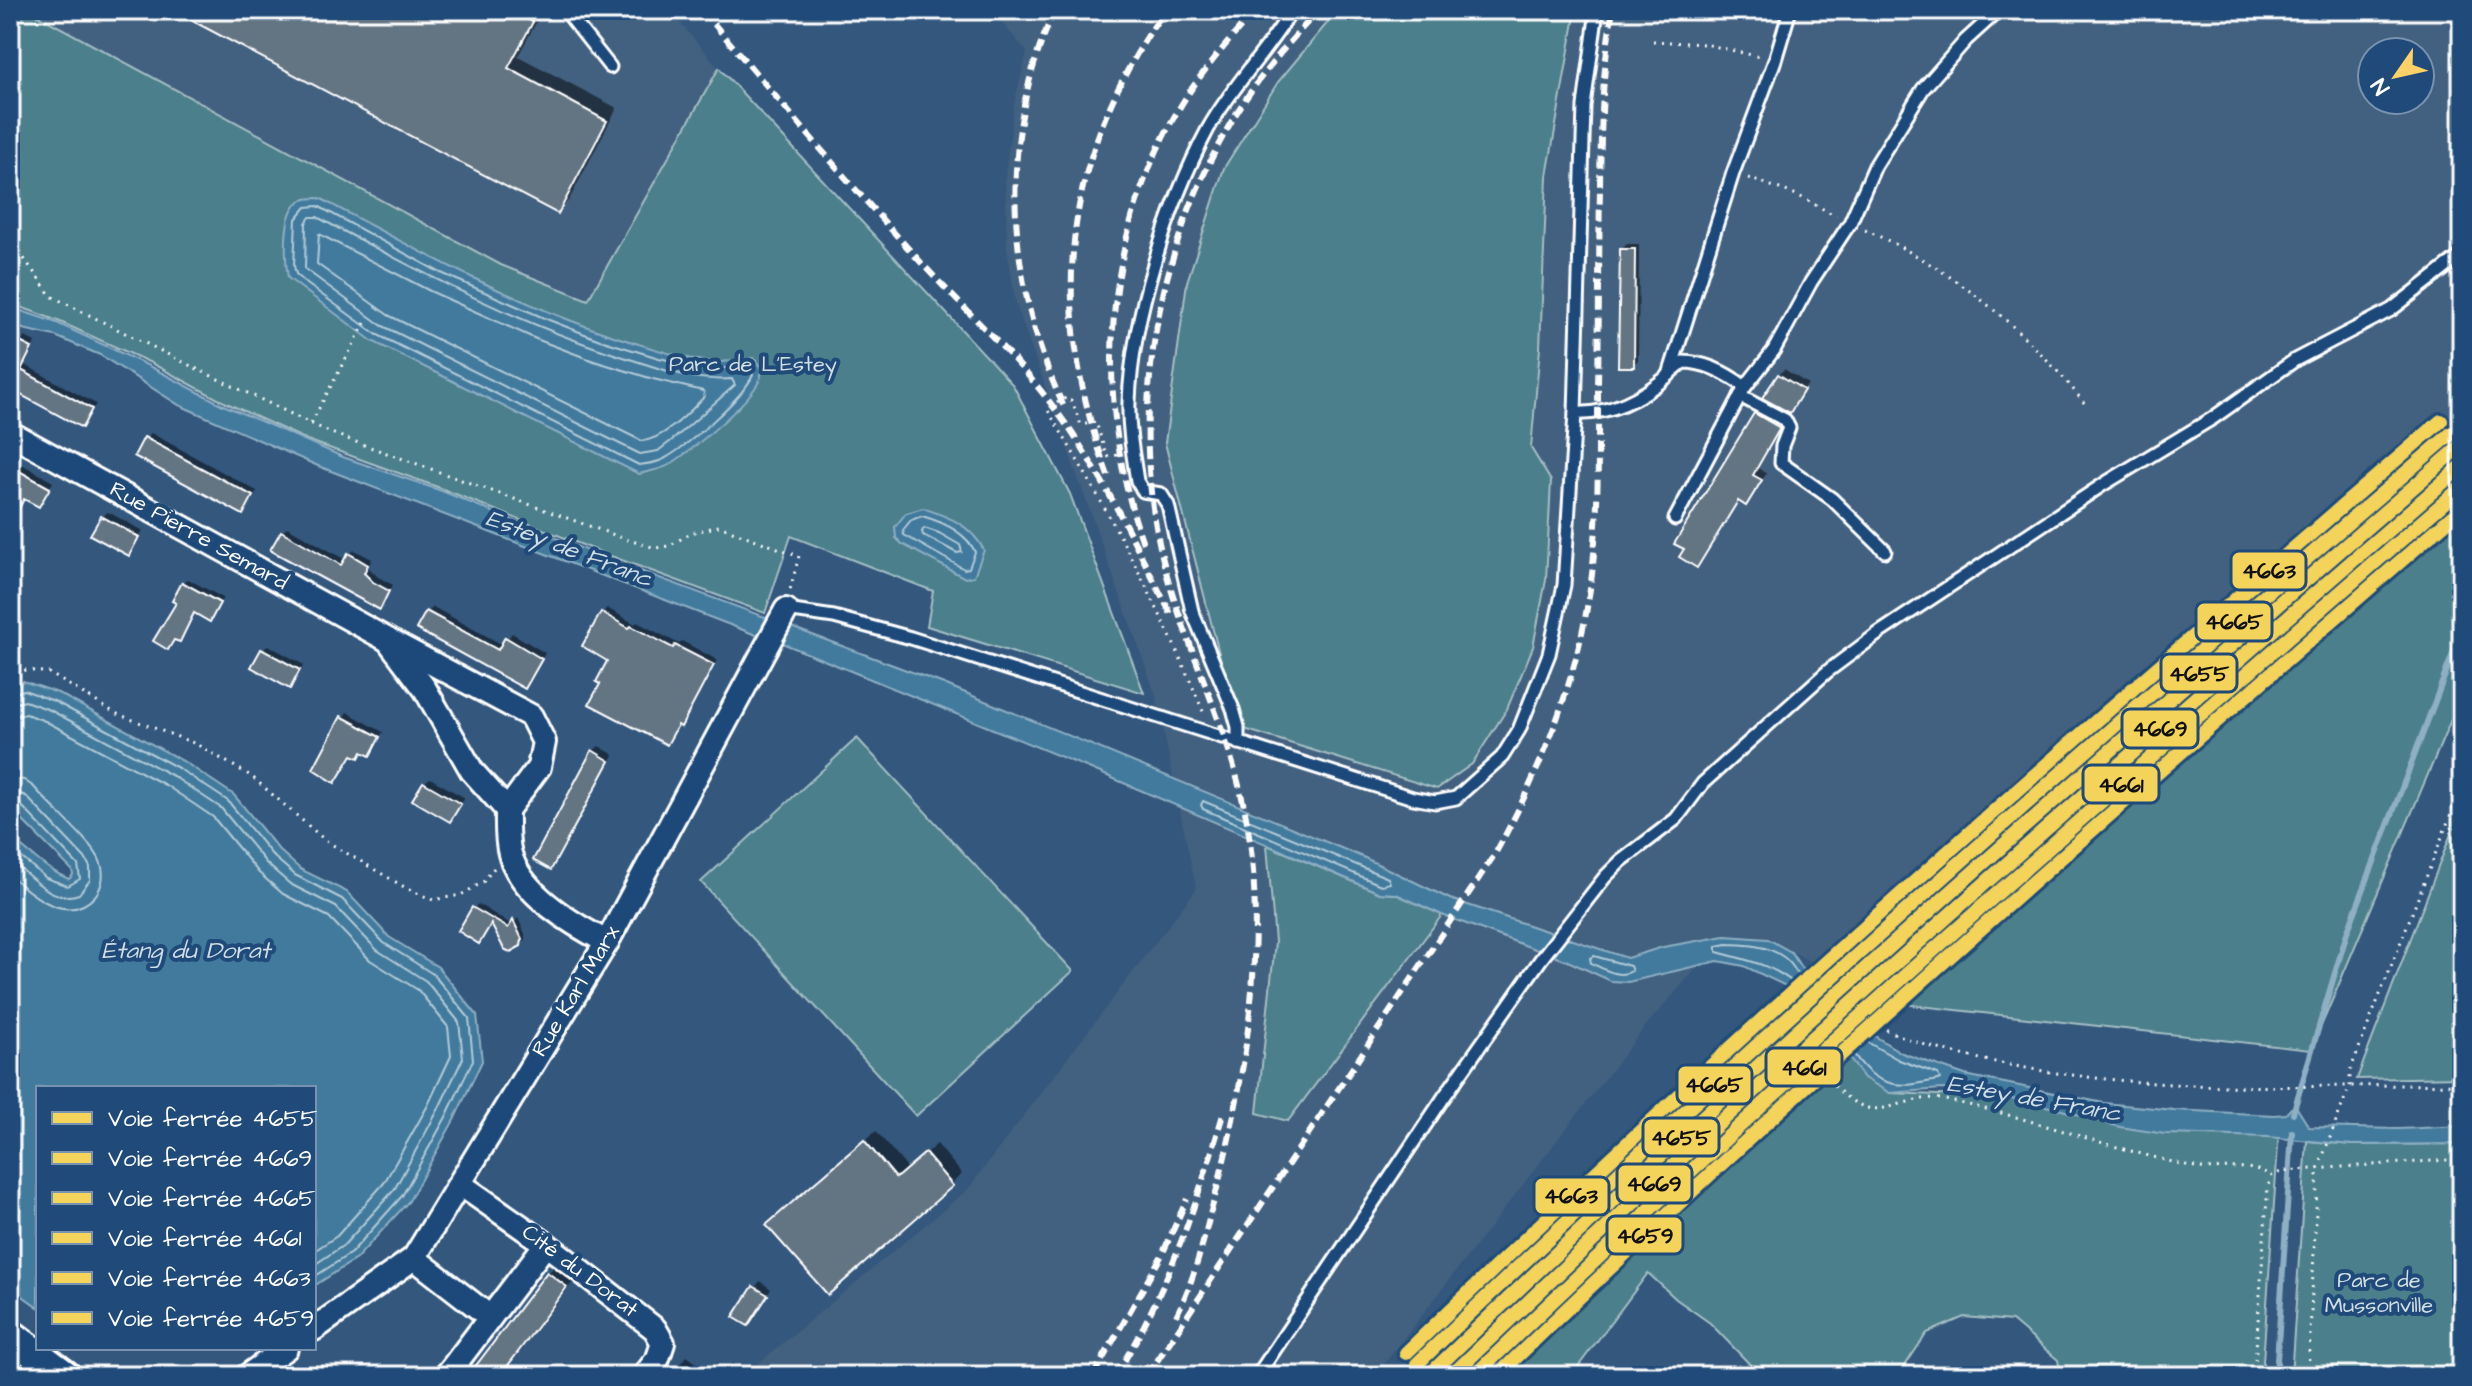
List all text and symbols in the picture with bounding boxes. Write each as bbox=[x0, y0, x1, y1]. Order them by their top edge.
north arrow bbox=[2356, 36, 2436, 116]
text: N bbox=[2364, 72, 2397, 101]
park label: Parc de L'Estey bbox=[669, 349, 837, 381]
street label: Rue Pierre Semard bbox=[104, 474, 294, 598]
water label: Estey de Franc bbox=[481, 502, 658, 597]
line badge: 4663 bbox=[2231, 551, 2306, 590]
text: 4663 bbox=[2242, 556, 2297, 587]
line badge: 4665 bbox=[2196, 602, 2272, 641]
text: 4665 bbox=[2205, 607, 2263, 638]
line badge: 4655 bbox=[2161, 654, 2237, 692]
text: 4655 bbox=[2169, 659, 2229, 690]
line badge: 4669 bbox=[2122, 709, 2198, 748]
text: 4669 bbox=[2132, 714, 2188, 745]
line badge: 4661 bbox=[2083, 765, 2159, 803]
text: 4661 bbox=[2098, 770, 2144, 801]
street label: Rue Karl Marx bbox=[525, 919, 628, 1063]
water label: Étang du Dorat bbox=[102, 934, 273, 969]
line badge: 4661 bbox=[1766, 1048, 1842, 1086]
text: 4661 bbox=[1781, 1053, 1827, 1084]
line badge: 4665 bbox=[1677, 1065, 1752, 1104]
water label: Estey de Franc bbox=[1944, 1067, 2124, 1131]
text: 4665 bbox=[1685, 1070, 1743, 1101]
legend bbox=[36, 1086, 316, 1350]
text: Voie ferrée 4655 bbox=[108, 1102, 317, 1136]
line badge: 4655 bbox=[1643, 1118, 1719, 1156]
text: 4655 bbox=[1651, 1123, 1711, 1154]
text: Voie ferrée 4669 bbox=[108, 1142, 312, 1176]
line badge: 4669 bbox=[1617, 1164, 1692, 1203]
text: 4669 bbox=[1626, 1169, 1682, 1200]
line badge: 4663 bbox=[1534, 1177, 1609, 1215]
text: 4663 bbox=[1544, 1181, 1599, 1212]
text: Voie ferrée 4665 bbox=[108, 1182, 316, 1216]
line badge: 4659 bbox=[1607, 1216, 1683, 1254]
street label: Cité du Dorat bbox=[515, 1217, 645, 1325]
text: 4659 bbox=[1617, 1221, 1673, 1252]
text: Voie ferrée 4661 bbox=[108, 1222, 302, 1256]
text: Voie ferrée 4663 bbox=[108, 1262, 311, 1296]
park label: Parc de Mussonville bbox=[2325, 1265, 2433, 1321]
text: Voie ferrée 4659 bbox=[108, 1302, 314, 1336]

